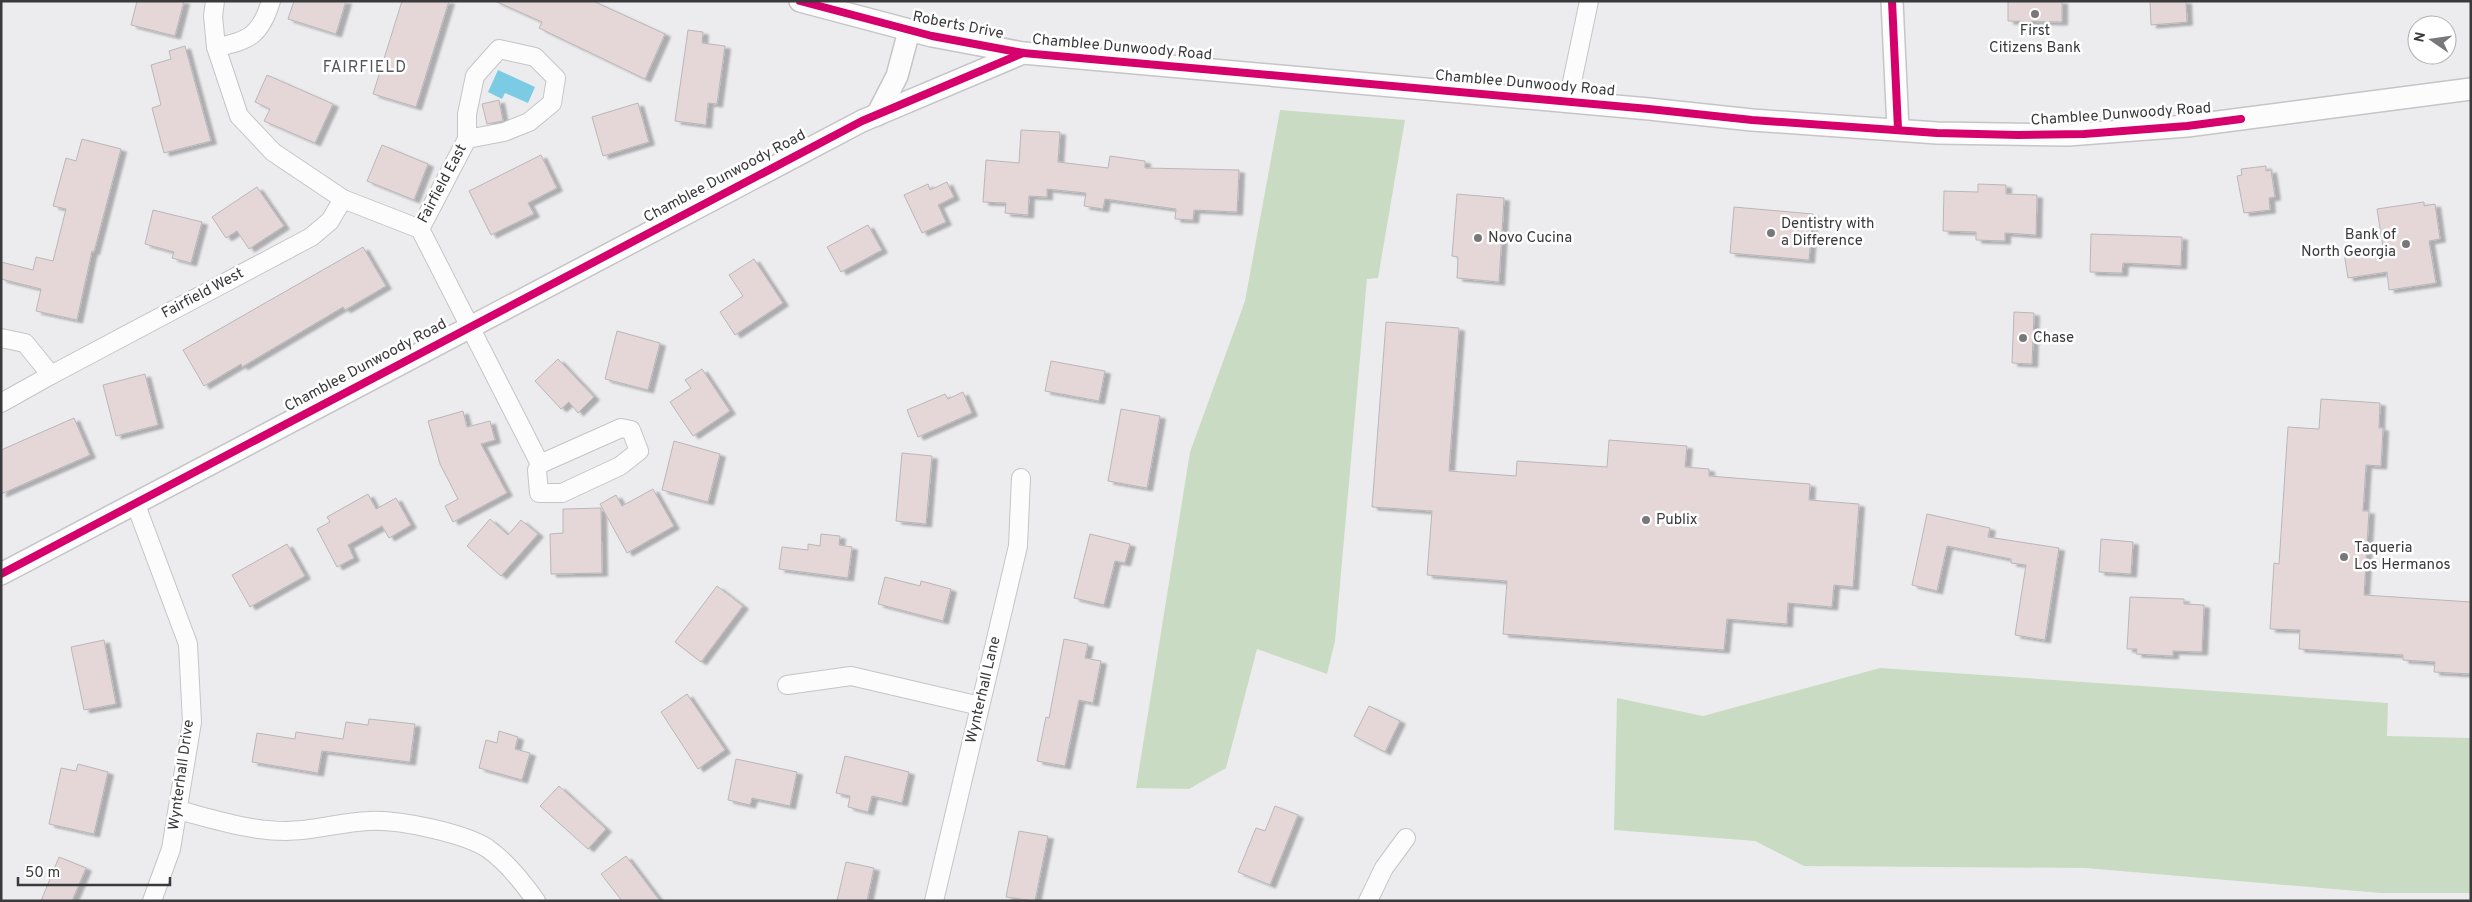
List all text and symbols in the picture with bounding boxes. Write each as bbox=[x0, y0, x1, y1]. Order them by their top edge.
street label: Roberts Drive bbox=[911, 8, 1005, 44]
marker: First Citizens Bank bbox=[2029, 8, 2041, 20]
north arrow bbox=[2407, 15, 2457, 65]
place label: First Citizens Bank bbox=[1989, 22, 2081, 58]
street label: Chamblee Dunwoody Road bbox=[1031, 31, 1213, 65]
text: N bbox=[2411, 31, 2430, 44]
district label: FAIRFIELD bbox=[323, 58, 407, 78]
street label: Chamblee Dunwoody Road bbox=[1434, 67, 1616, 101]
street label: Chamblee Dunwoody Road bbox=[2030, 99, 2212, 131]
street label: Chamblee Dunwoody Road bbox=[641, 126, 809, 228]
street label: Fairfield East bbox=[414, 141, 472, 227]
place label: Dentistry with a Difference bbox=[1781, 215, 1874, 251]
place label: Bank of North Georgia bbox=[2301, 226, 2396, 262]
marker: Dentistry with a Difference bbox=[1765, 227, 1777, 239]
place label: Novo Cucina bbox=[1488, 229, 1572, 248]
marker: Novo Cucina bbox=[1472, 232, 1484, 244]
marker: Bank of North Georgia bbox=[2400, 238, 2412, 250]
street label: Fairfield West bbox=[159, 264, 247, 324]
street label: Chamblee Dunwoody Road bbox=[282, 315, 450, 417]
place label: Chase bbox=[2033, 329, 2074, 348]
marker: Chase bbox=[2017, 332, 2029, 344]
place label: Publix bbox=[1656, 511, 1698, 530]
marker: Publix bbox=[1640, 514, 1652, 526]
place label: Taqueria Los Hermanos bbox=[2354, 539, 2450, 575]
marker: Taqueria Los Hermanos bbox=[2338, 551, 2350, 563]
street label: Wynterhall Lane bbox=[962, 635, 1006, 745]
street label: Wynterhall Drive bbox=[165, 718, 199, 832]
scale bar bbox=[18, 854, 170, 886]
text: 50 m bbox=[25, 864, 60, 883]

